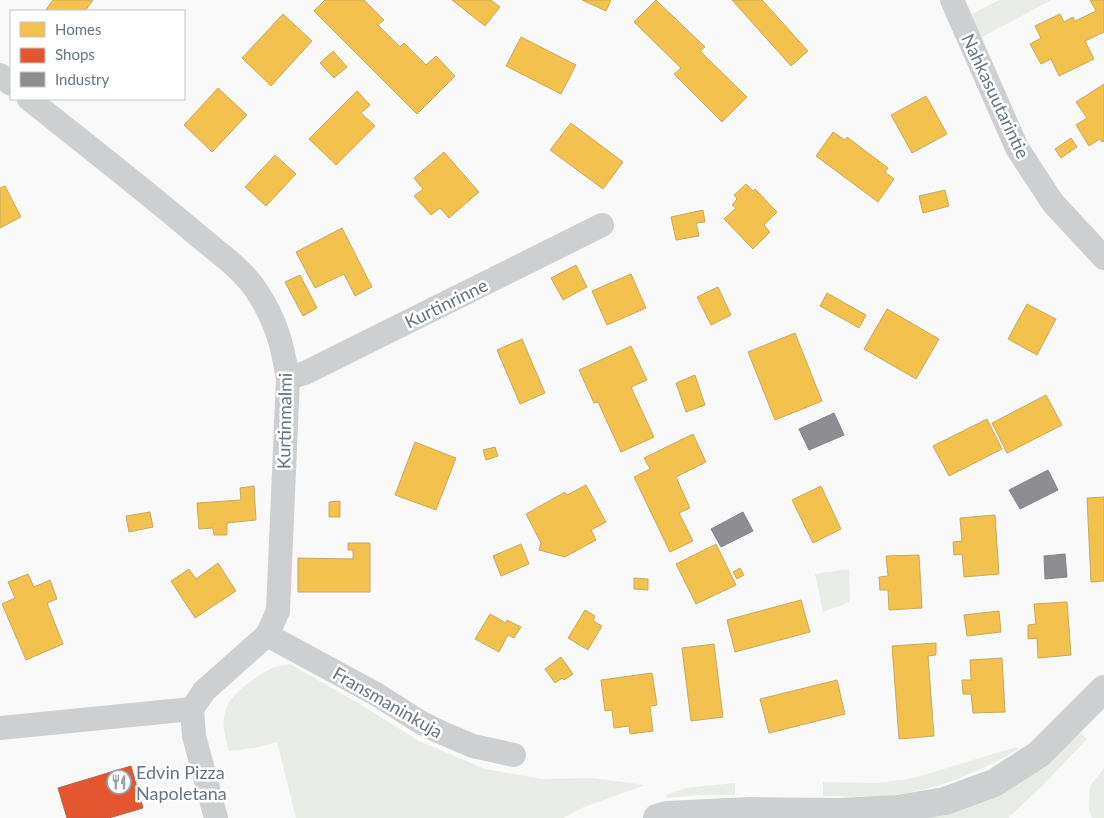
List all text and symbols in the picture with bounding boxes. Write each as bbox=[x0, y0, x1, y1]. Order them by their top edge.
legend bbox=[10, 10, 185, 100]
text: Homes bbox=[55, 20, 101, 38]
street label: Nahkasuutarintie bbox=[957, 30, 1035, 162]
text: Shops bbox=[55, 45, 95, 63]
text: Industry bbox=[55, 70, 110, 88]
street label: Kurtinrinne bbox=[401, 273, 491, 333]
street label: Kurtinmalmi bbox=[272, 373, 296, 469]
street label: Fransmaninkuja bbox=[329, 662, 447, 742]
place label: Edvin Pizza Napoletana bbox=[136, 761, 227, 804]
restaurant icon: Edvin Pizza Napoletana bbox=[106, 769, 132, 795]

